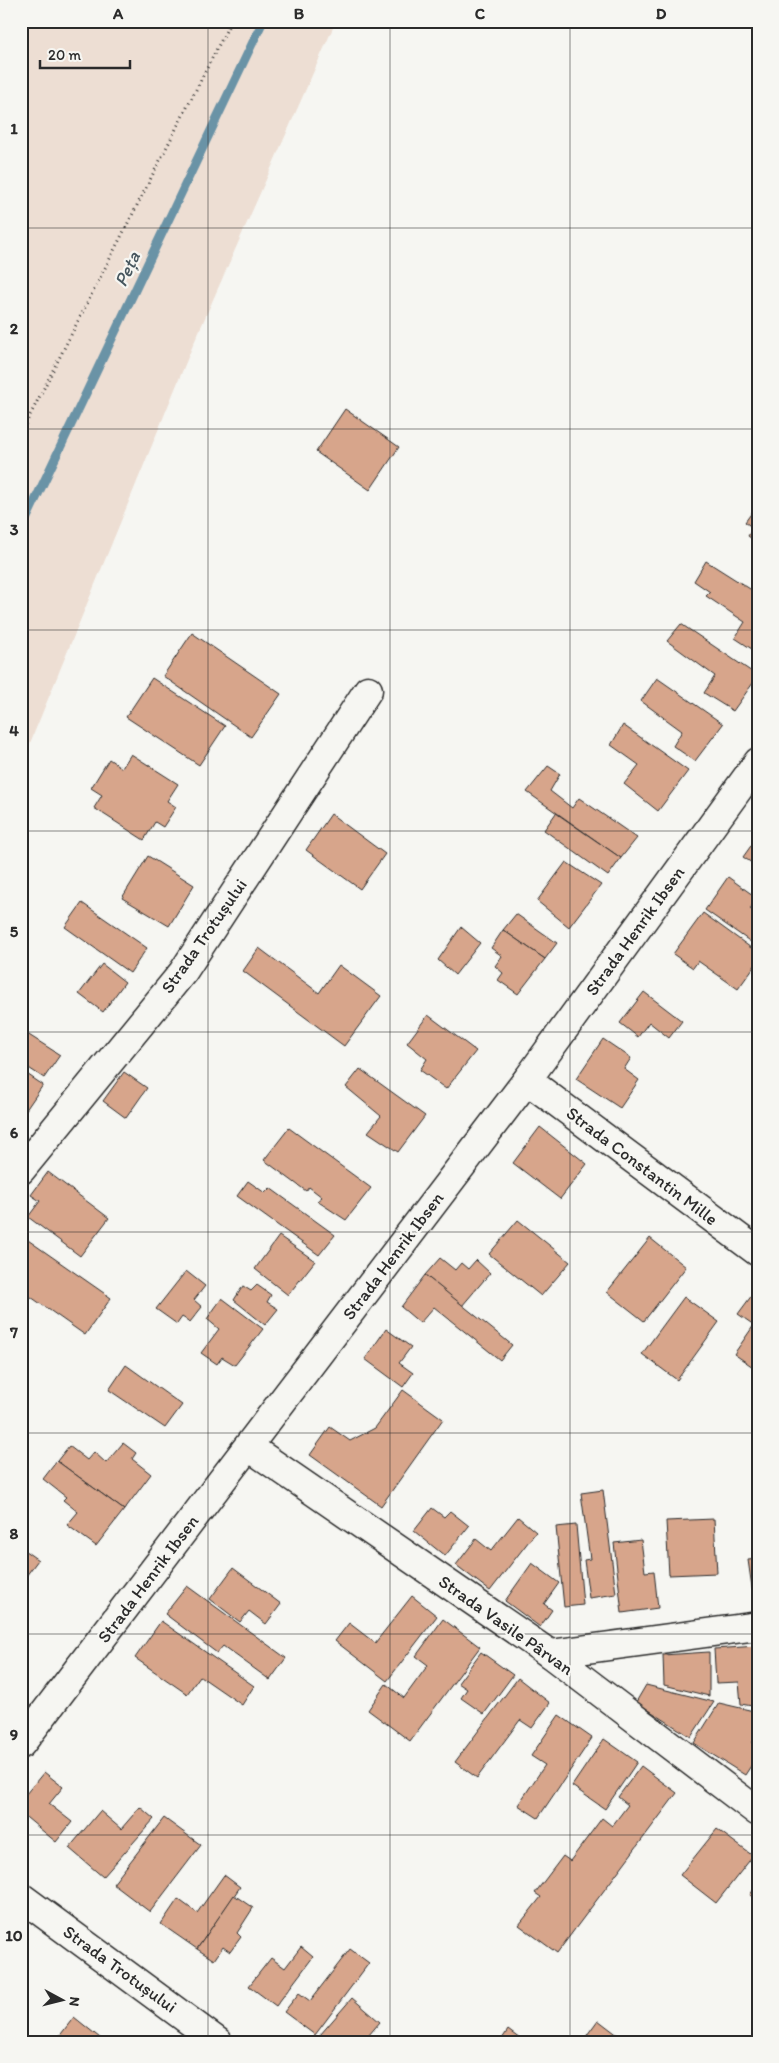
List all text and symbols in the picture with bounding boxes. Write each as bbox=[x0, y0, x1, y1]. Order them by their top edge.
text: A bbox=[112, 4, 124, 23]
text: B bbox=[294, 4, 305, 23]
text: C bbox=[475, 4, 486, 23]
text: D bbox=[656, 4, 667, 23]
scale bar bbox=[40, 38, 130, 70]
text: 20 m bbox=[48, 46, 82, 64]
text: 1 bbox=[10, 119, 18, 138]
water label: Peța bbox=[109, 247, 145, 290]
text: 2 bbox=[10, 319, 19, 338]
text: 3 bbox=[10, 520, 19, 539]
text: 4 bbox=[9, 721, 19, 740]
street label: Strada Henrik Ibsen bbox=[581, 862, 689, 1000]
street label: Strada Trotușului bbox=[156, 874, 252, 998]
text: 5 bbox=[10, 922, 19, 941]
street label: Strada Constantin Mille bbox=[562, 1102, 722, 1230]
text: 6 bbox=[10, 1123, 19, 1142]
street label: Strada Henrik Ibsen bbox=[338, 1188, 448, 1324]
text: 7 bbox=[9, 1323, 18, 1342]
street label: Strada Henrik Ibsen bbox=[93, 1511, 203, 1647]
text: 8 bbox=[10, 1524, 19, 1543]
street label: Strada Vasile Pârvan bbox=[434, 1570, 578, 1680]
text: 9 bbox=[10, 1725, 18, 1744]
street label: Strada Trotușului bbox=[59, 1920, 181, 2018]
text: 10 bbox=[5, 1926, 23, 1945]
north arrow bbox=[38, 1976, 88, 2026]
text: N bbox=[65, 1996, 83, 2007]

